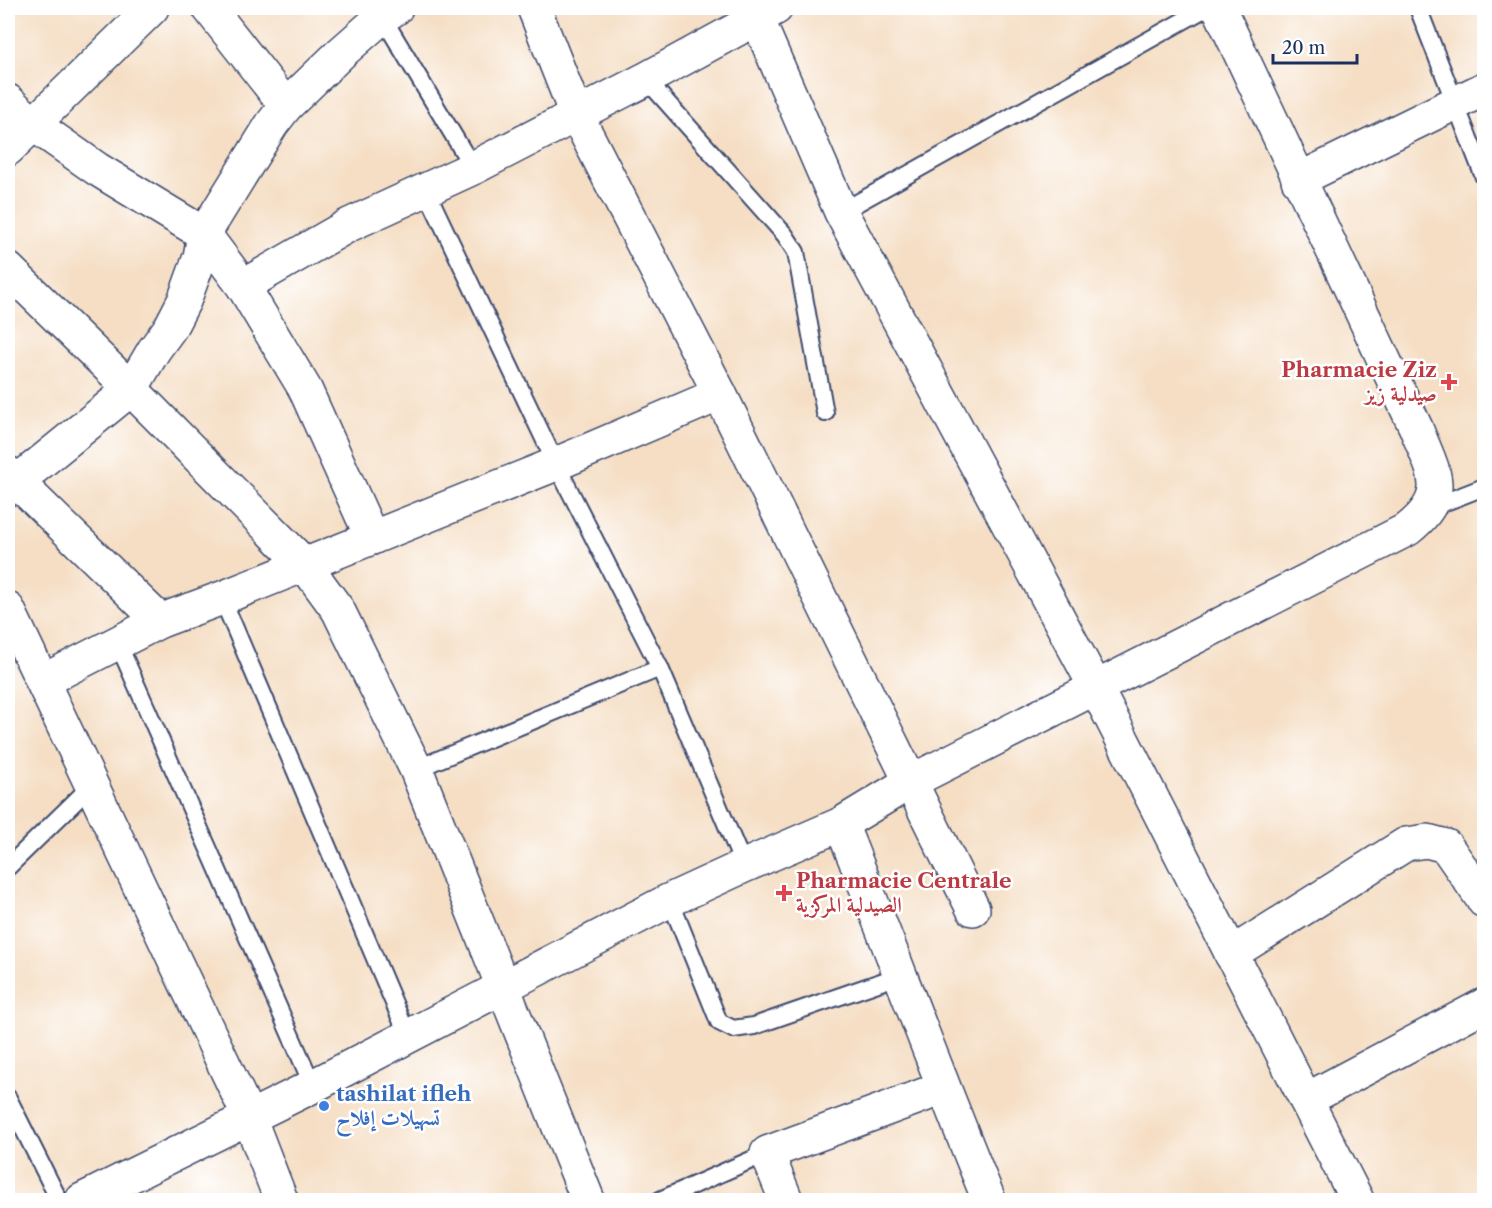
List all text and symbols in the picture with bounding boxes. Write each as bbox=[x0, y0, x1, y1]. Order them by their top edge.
scale bar bbox=[1273, 27, 1357, 65]
text: 20 m bbox=[1282, 37, 1326, 59]
place label: Pharmacie Ziz صيدلية زيز bbox=[1281, 357, 1437, 407]
marker: Pharmacie Ziz صيدلية زيز bbox=[1442, 375, 1456, 389]
place label: Pharmacie Centrale الصيدلية المركزية bbox=[796, 868, 1012, 919]
marker: Pharmacie Centrale الصيدلية المركزية bbox=[777, 886, 791, 900]
place label: tashilat ifleh تسهيلات إفلاح bbox=[336, 1081, 472, 1137]
marker: tashilat ifleh تسهيلات إفلاح bbox=[317, 1099, 331, 1113]

